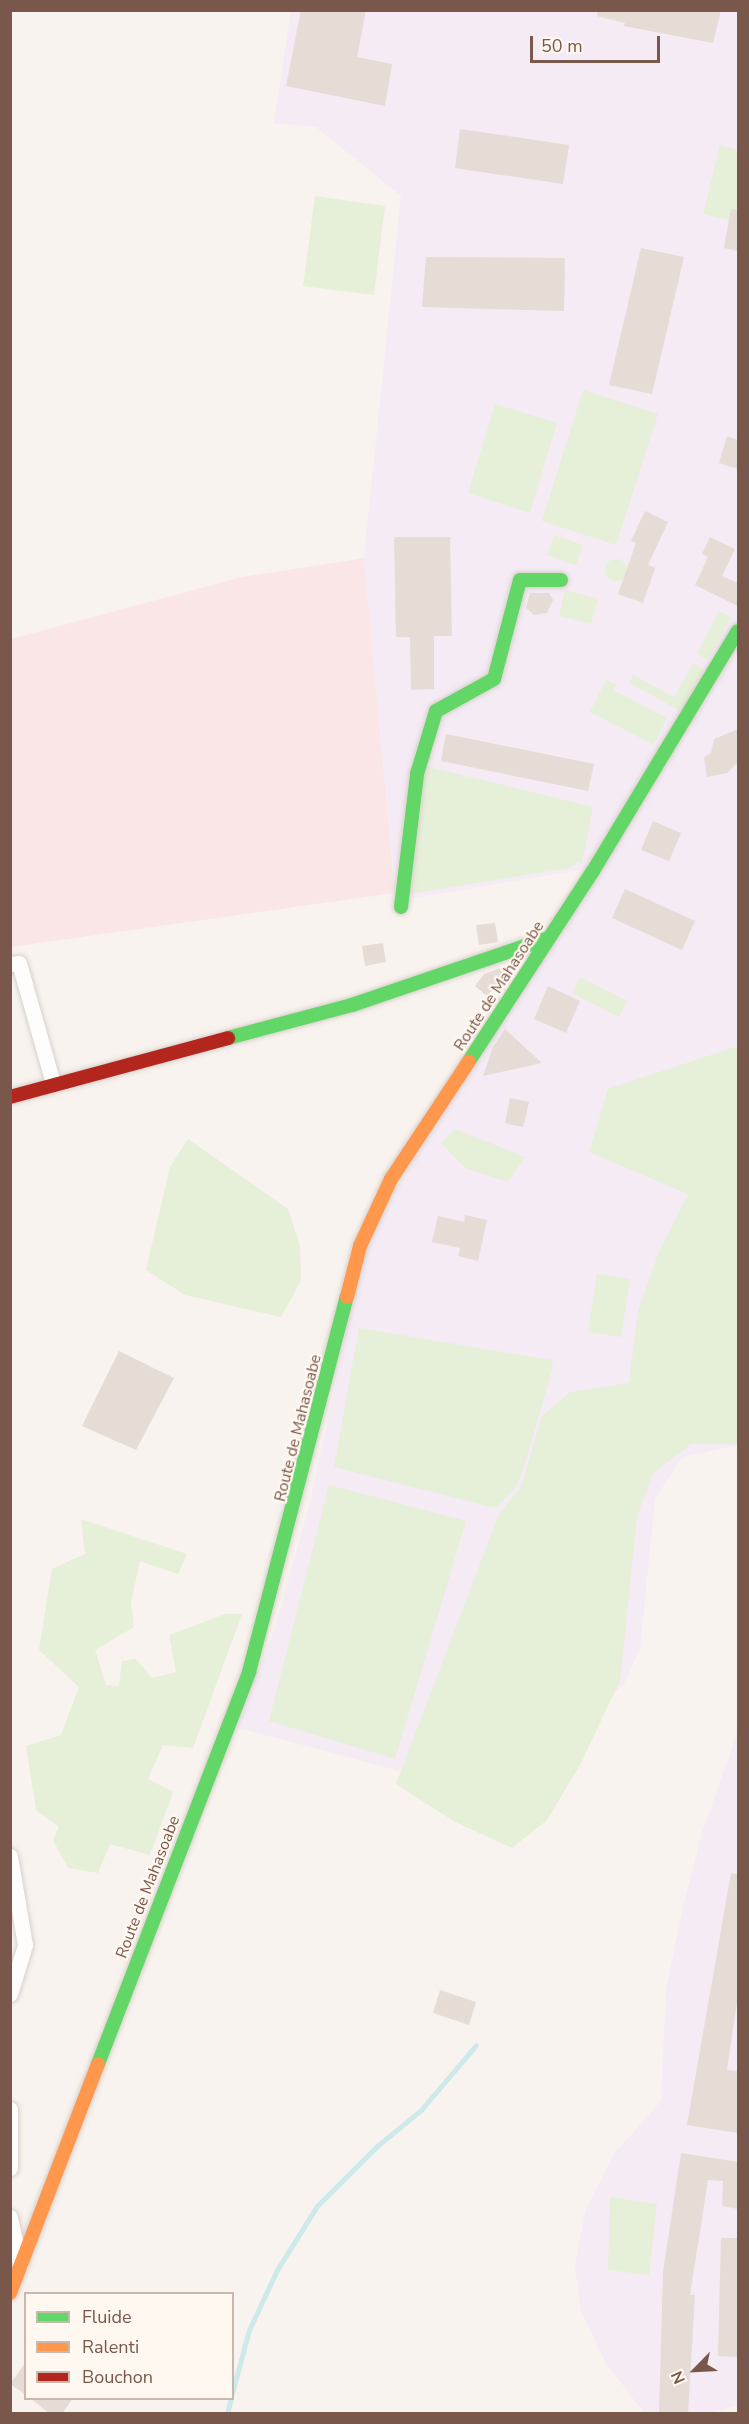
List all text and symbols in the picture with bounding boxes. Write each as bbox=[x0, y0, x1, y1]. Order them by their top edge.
scale bar bbox=[533, 24, 664, 62]
text: 50 m bbox=[541, 34, 583, 58]
street label: Route de Mahasoabe bbox=[450, 917, 548, 1055]
street label: Route de Mahasoabe bbox=[270, 1352, 326, 1504]
street label: Route de Mahasoabe bbox=[112, 1813, 184, 1961]
legend bbox=[24, 2292, 234, 2400]
text: Fluide bbox=[82, 2305, 132, 2329]
text: Ralenti bbox=[82, 2335, 139, 2359]
north arrow bbox=[665, 2340, 725, 2400]
text: Bouchon bbox=[82, 2365, 153, 2389]
text: N bbox=[666, 2367, 691, 2387]

